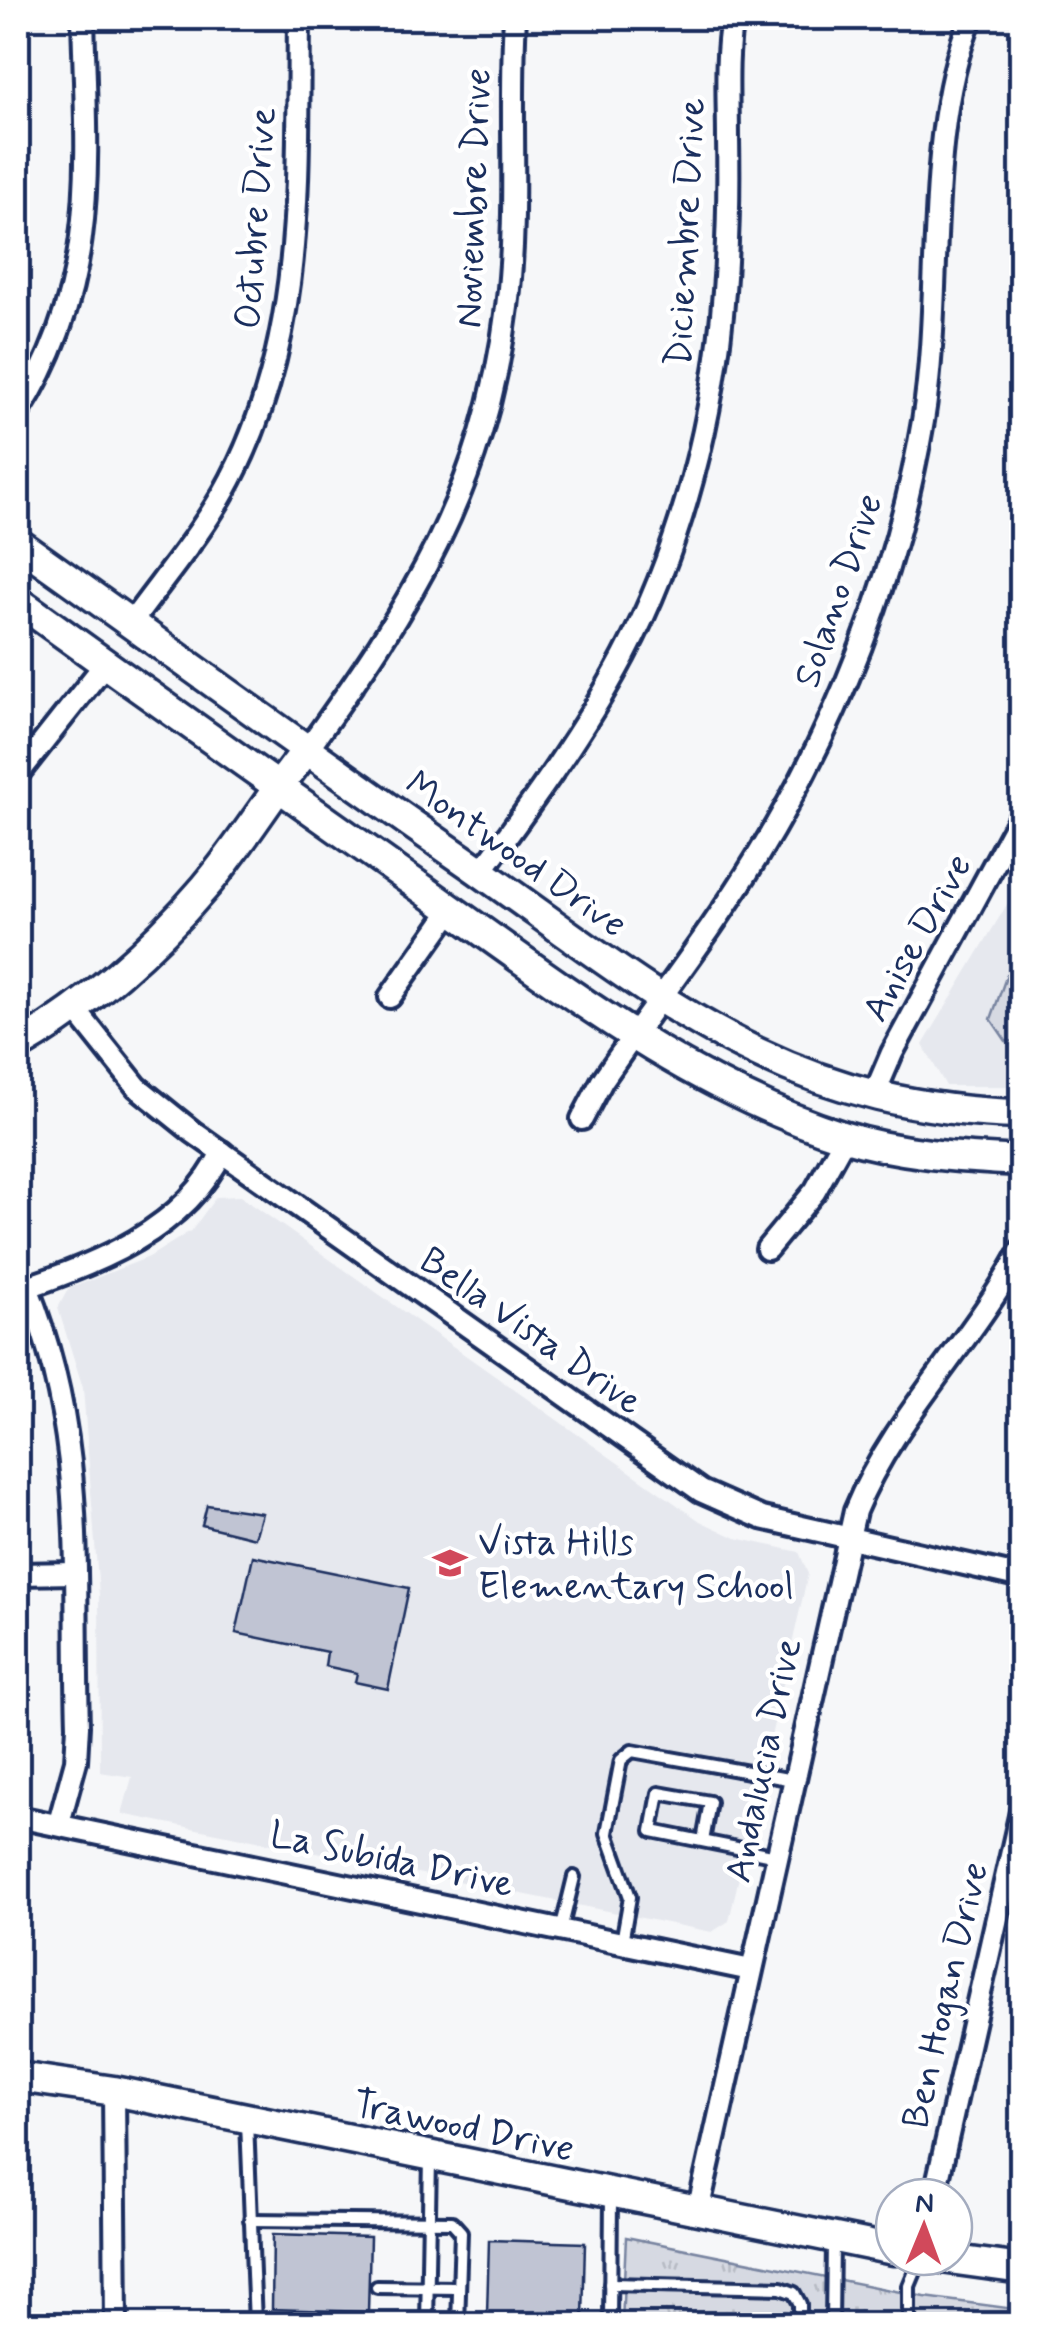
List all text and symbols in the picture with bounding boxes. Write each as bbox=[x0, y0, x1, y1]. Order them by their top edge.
street label: Noviembre Drive bbox=[445, 67, 504, 329]
street label: Diciembre Drive bbox=[655, 97, 718, 368]
street label: Octubre Drive bbox=[224, 106, 289, 331]
street label: Solano Drive bbox=[783, 487, 895, 694]
street label: Montwood Drive bbox=[395, 760, 636, 950]
street label: Anise Drive bbox=[852, 846, 984, 1031]
street label: Bella Vista Drive bbox=[409, 1237, 652, 1427]
place label: Vista Hills Elementary School bbox=[478, 1519, 794, 1612]
school or university icon: Vista Hills Elementary School bbox=[431, 1544, 469, 1582]
street label: Andalucia Drive bbox=[715, 1634, 814, 1887]
street label: La Subida Drive bbox=[265, 1811, 518, 1910]
street label: Ben Hogan Drive bbox=[892, 1857, 1001, 2134]
street label: Trawood Drive bbox=[348, 2080, 579, 2175]
north arrow bbox=[874, 2177, 974, 2277]
text: N bbox=[915, 2186, 934, 2223]

